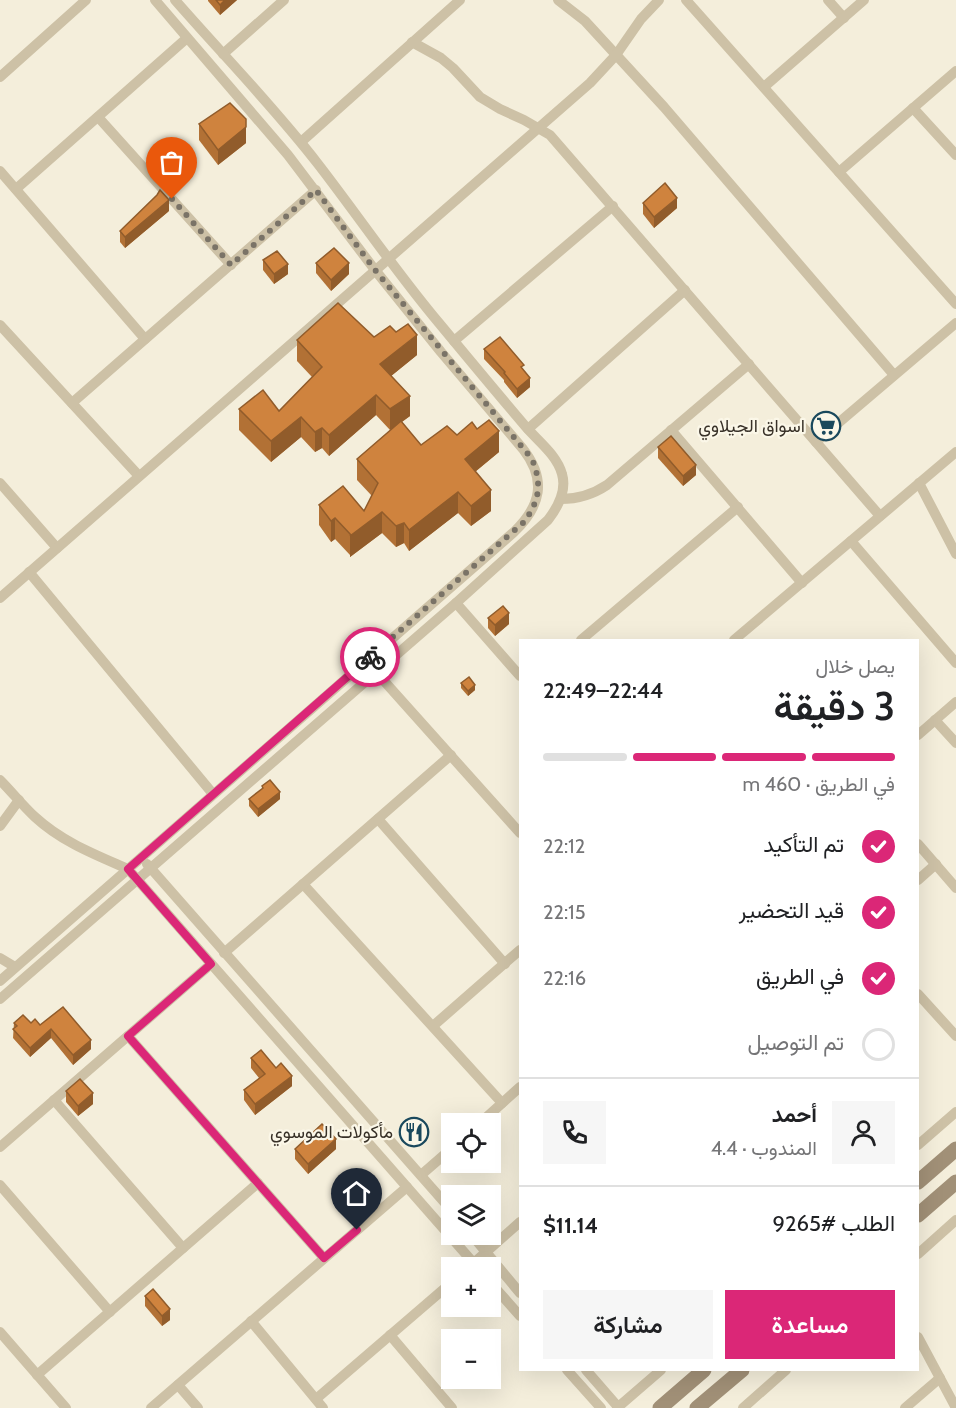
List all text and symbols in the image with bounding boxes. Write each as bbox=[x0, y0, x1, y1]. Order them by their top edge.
pin bbox=[146, 137, 197, 199]
icon: bag bbox=[155, 146, 188, 179]
supermarket icon: اسواق الجيلاوي bbox=[810, 410, 842, 442]
place label: اسواق الجيلاوي bbox=[698, 415, 805, 441]
courier bbox=[340, 627, 400, 687]
icon: bike bbox=[354, 641, 387, 674]
text: يصل خلال bbox=[815, 654, 895, 678]
text: 22:44–22:49 bbox=[543, 677, 663, 704]
text: 3 دقيقة bbox=[774, 682, 895, 730]
text: في الطريق · 460 m bbox=[742, 772, 895, 796]
icon: check bbox=[862, 830, 895, 863]
text: تم التأكيد bbox=[763, 831, 844, 858]
text: 22:12 bbox=[543, 834, 585, 858]
icon: check bbox=[862, 896, 895, 929]
text: قيد التحضير bbox=[739, 897, 844, 924]
text: 22:15 bbox=[543, 900, 585, 924]
icon: check bbox=[862, 962, 895, 995]
text: في الطريق bbox=[756, 963, 844, 990]
text: 22:16 bbox=[543, 966, 586, 990]
text: تم التوصيل bbox=[747, 1029, 844, 1056]
button: phone bbox=[543, 1101, 606, 1164]
text: أحمد bbox=[772, 1101, 817, 1128]
button: person bbox=[832, 1101, 895, 1164]
map controls bbox=[441, 1113, 501, 1389]
button: locate bbox=[441, 1113, 501, 1173]
restaurant icon: مأكولات الموسوي bbox=[398, 1116, 430, 1148]
place label: مأكولات الموسوي bbox=[270, 1121, 393, 1147]
text: المندوب · 4.4 bbox=[711, 1136, 817, 1160]
pin bbox=[331, 1168, 382, 1230]
icon: home bbox=[340, 1177, 373, 1210]
button: layers bbox=[441, 1185, 501, 1245]
text: الطلب #9265 bbox=[772, 1210, 895, 1237]
text: $11.14 bbox=[543, 1212, 598, 1239]
button: + bbox=[441, 1257, 501, 1317]
button: مشاركة bbox=[543, 1290, 713, 1359]
button: مساعدة bbox=[725, 1290, 895, 1359]
button: − bbox=[441, 1329, 501, 1389]

